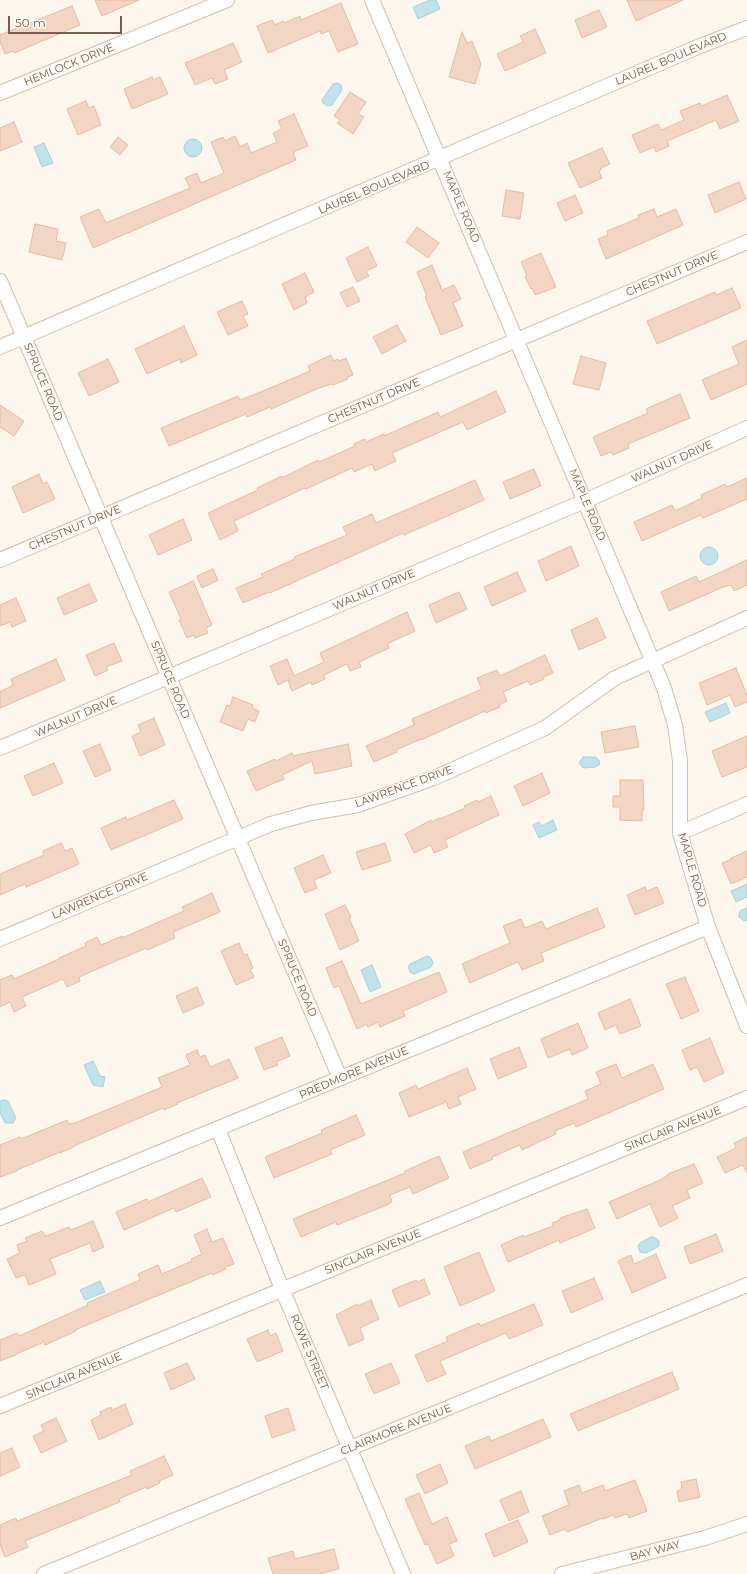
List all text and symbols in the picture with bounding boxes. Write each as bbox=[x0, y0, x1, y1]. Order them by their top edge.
scale bar bbox=[10, 8, 124, 34]
text: 50 m bbox=[15, 15, 46, 30]
street label: LAUREL BOULEVARD bbox=[613, 30, 729, 88]
street label: HEMLOCK DRIVE bbox=[22, 41, 116, 89]
street label: LAUREL BOULEVARD bbox=[316, 159, 432, 217]
street label: MAPLE ROAD bbox=[440, 169, 482, 245]
street label: CHESTNUT DRIVE bbox=[624, 249, 720, 299]
street label: SPRUCE ROAD bbox=[21, 341, 65, 423]
street label: CHESTNUT DRIVE bbox=[326, 376, 422, 426]
street label: WALNUT DRIVE bbox=[629, 438, 715, 486]
street label: MAPLE ROAD bbox=[566, 467, 608, 543]
street label: CHESTNUT DRIVE bbox=[27, 503, 123, 553]
street label: WALNUT DRIVE bbox=[331, 567, 417, 613]
street label: SPRUCE ROAD bbox=[148, 639, 192, 721]
street label: WALNUT DRIVE bbox=[33, 694, 119, 740]
street label: LAWRENCE DRIVE bbox=[353, 763, 455, 811]
street label: MAPLE ROAD bbox=[675, 831, 709, 909]
street label: LAWRENCE DRIVE bbox=[50, 870, 150, 922]
street label: SPRUCE ROAD bbox=[275, 937, 319, 1019]
street label: PREDMORE AVENUE bbox=[297, 1044, 411, 1102]
street label: SINCLAIR AVENUE bbox=[623, 1104, 723, 1154]
street label: SINCLAIR AVENUE bbox=[323, 1227, 423, 1277]
street label: ROWE STREET bbox=[287, 1312, 331, 1392]
street label: SINCLAIR AVENUE bbox=[24, 1350, 124, 1402]
street label: CLAIRMORE AVENUE bbox=[338, 1402, 454, 1458]
street label: BAY WAY bbox=[628, 1538, 682, 1564]

